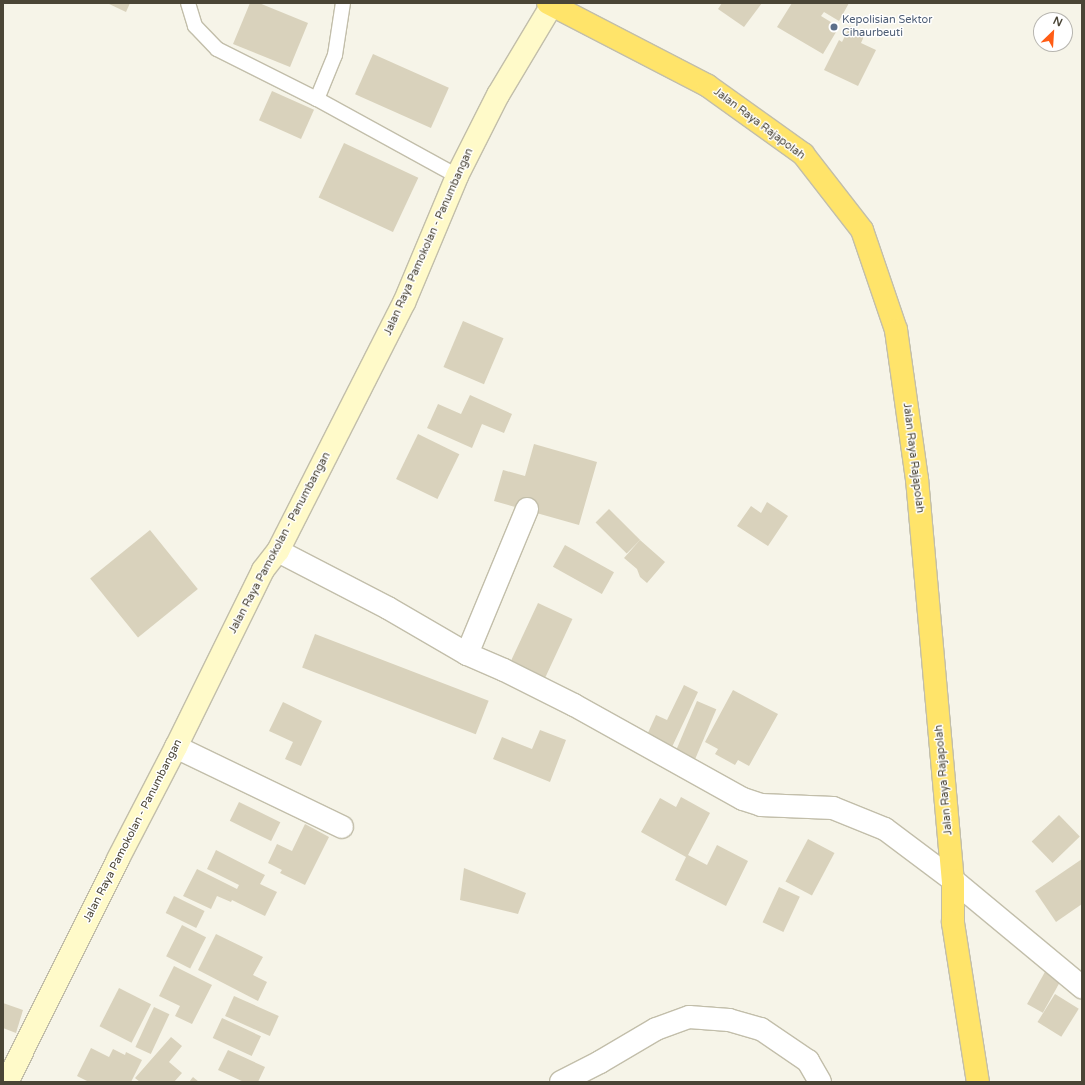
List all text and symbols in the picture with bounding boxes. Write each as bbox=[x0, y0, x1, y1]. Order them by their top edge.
north arrow bbox=[1033, 12, 1073, 52]
place label: Kepolisian Sektor Cihaurbeuti bbox=[842, 14, 932, 40]
text: N bbox=[1051, 14, 1065, 29]
marker: Kepolisian Sektor Cihaurbeuti bbox=[829, 22, 839, 32]
street label: Jalan Raya Rajapolah bbox=[711, 85, 807, 163]
street label: Jalan Raya Pamokolan - Panumbangan bbox=[382, 146, 476, 338]
street label: Jalan Raya Rajapolah bbox=[900, 402, 926, 514]
street label: Jalan Raya Pamokolan - Panumbangan bbox=[226, 450, 334, 636]
street label: Jalan Raya Rajapolah bbox=[933, 724, 955, 836]
street label: Jalan Raya Pamokolan - Panumbangan bbox=[81, 737, 185, 925]

